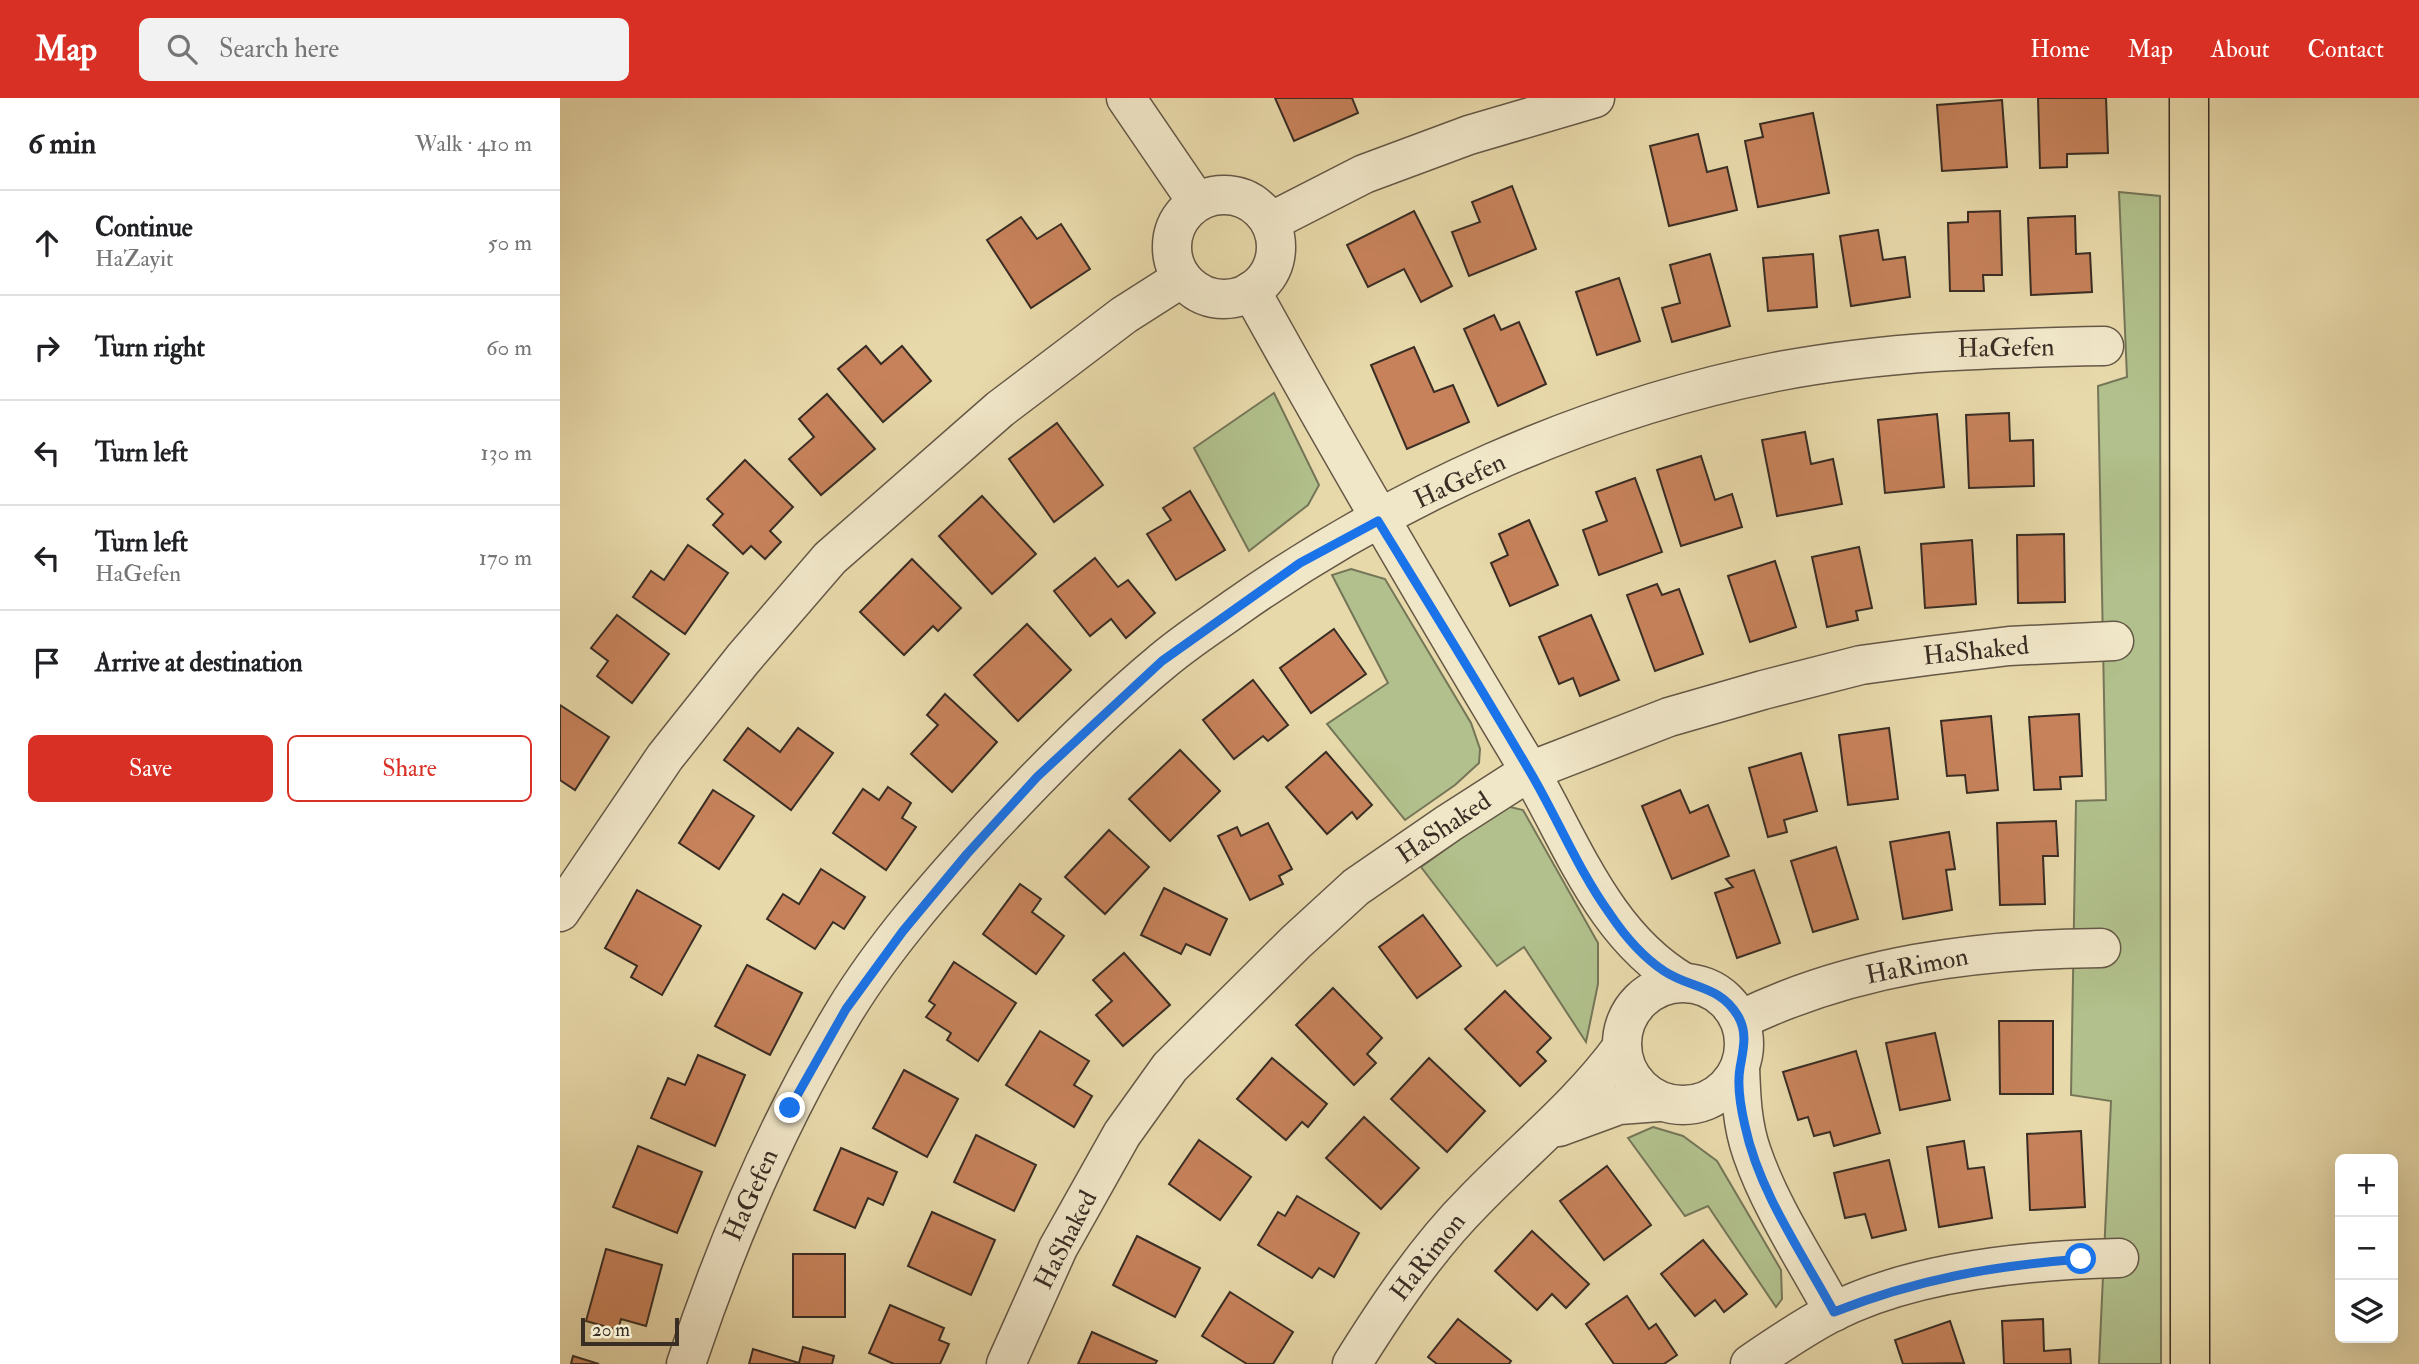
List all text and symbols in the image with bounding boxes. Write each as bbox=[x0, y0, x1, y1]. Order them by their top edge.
search box bbox=[139, 18, 629, 81]
text: Map bbox=[35, 29, 97, 70]
icon: search bbox=[163, 30, 201, 68]
text: Search here bbox=[219, 33, 339, 65]
text: Home bbox=[2030, 34, 2090, 65]
text: Map bbox=[2128, 34, 2173, 65]
text: About bbox=[2211, 34, 2270, 65]
text: Contact bbox=[2308, 34, 2384, 65]
text: 6 min bbox=[28, 125, 96, 162]
text: Walk · 410 m bbox=[415, 129, 532, 158]
text: Continue bbox=[95, 212, 193, 244]
icon: ahead bbox=[28, 224, 66, 262]
text: 50 m bbox=[488, 228, 532, 257]
text: HaZayit bbox=[95, 244, 173, 273]
icon: right bbox=[28, 329, 66, 367]
street label: HaGefen bbox=[1957, 331, 2055, 365]
text: Turn right bbox=[95, 332, 205, 364]
text: 60 m bbox=[486, 333, 532, 362]
icon: left bbox=[28, 434, 66, 472]
text: Turn left bbox=[95, 437, 188, 469]
text: 130 m bbox=[480, 438, 532, 467]
street label: HaGefen bbox=[1409, 446, 1511, 516]
text: Turn left bbox=[95, 527, 188, 559]
icon: left bbox=[28, 539, 66, 577]
text: 170 m bbox=[479, 543, 532, 572]
text: HaGefen bbox=[95, 559, 181, 588]
street label: HaShaked bbox=[1921, 630, 2031, 672]
icon: arrive bbox=[28, 644, 66, 682]
text: Arrive at destination bbox=[95, 647, 303, 679]
button: Save bbox=[28, 735, 273, 802]
button: Share bbox=[287, 735, 532, 802]
street label: HaShaked bbox=[1391, 785, 1497, 871]
street label: HaRimon bbox=[1863, 940, 1971, 992]
route end bbox=[774, 1092, 805, 1123]
street label: HaGefen bbox=[717, 1144, 785, 1246]
map controls bbox=[2335, 1154, 2398, 1343]
button: + bbox=[2335, 1154, 2398, 1217]
street label: HaShaked bbox=[1028, 1185, 1105, 1295]
street label: HaRimon bbox=[1384, 1206, 1472, 1308]
button: − bbox=[2335, 1217, 2398, 1280]
route start bbox=[2065, 1243, 2096, 1274]
button: layers bbox=[2335, 1280, 2398, 1343]
scale bar bbox=[581, 1315, 679, 1347]
text: 20 m bbox=[592, 1318, 630, 1342]

